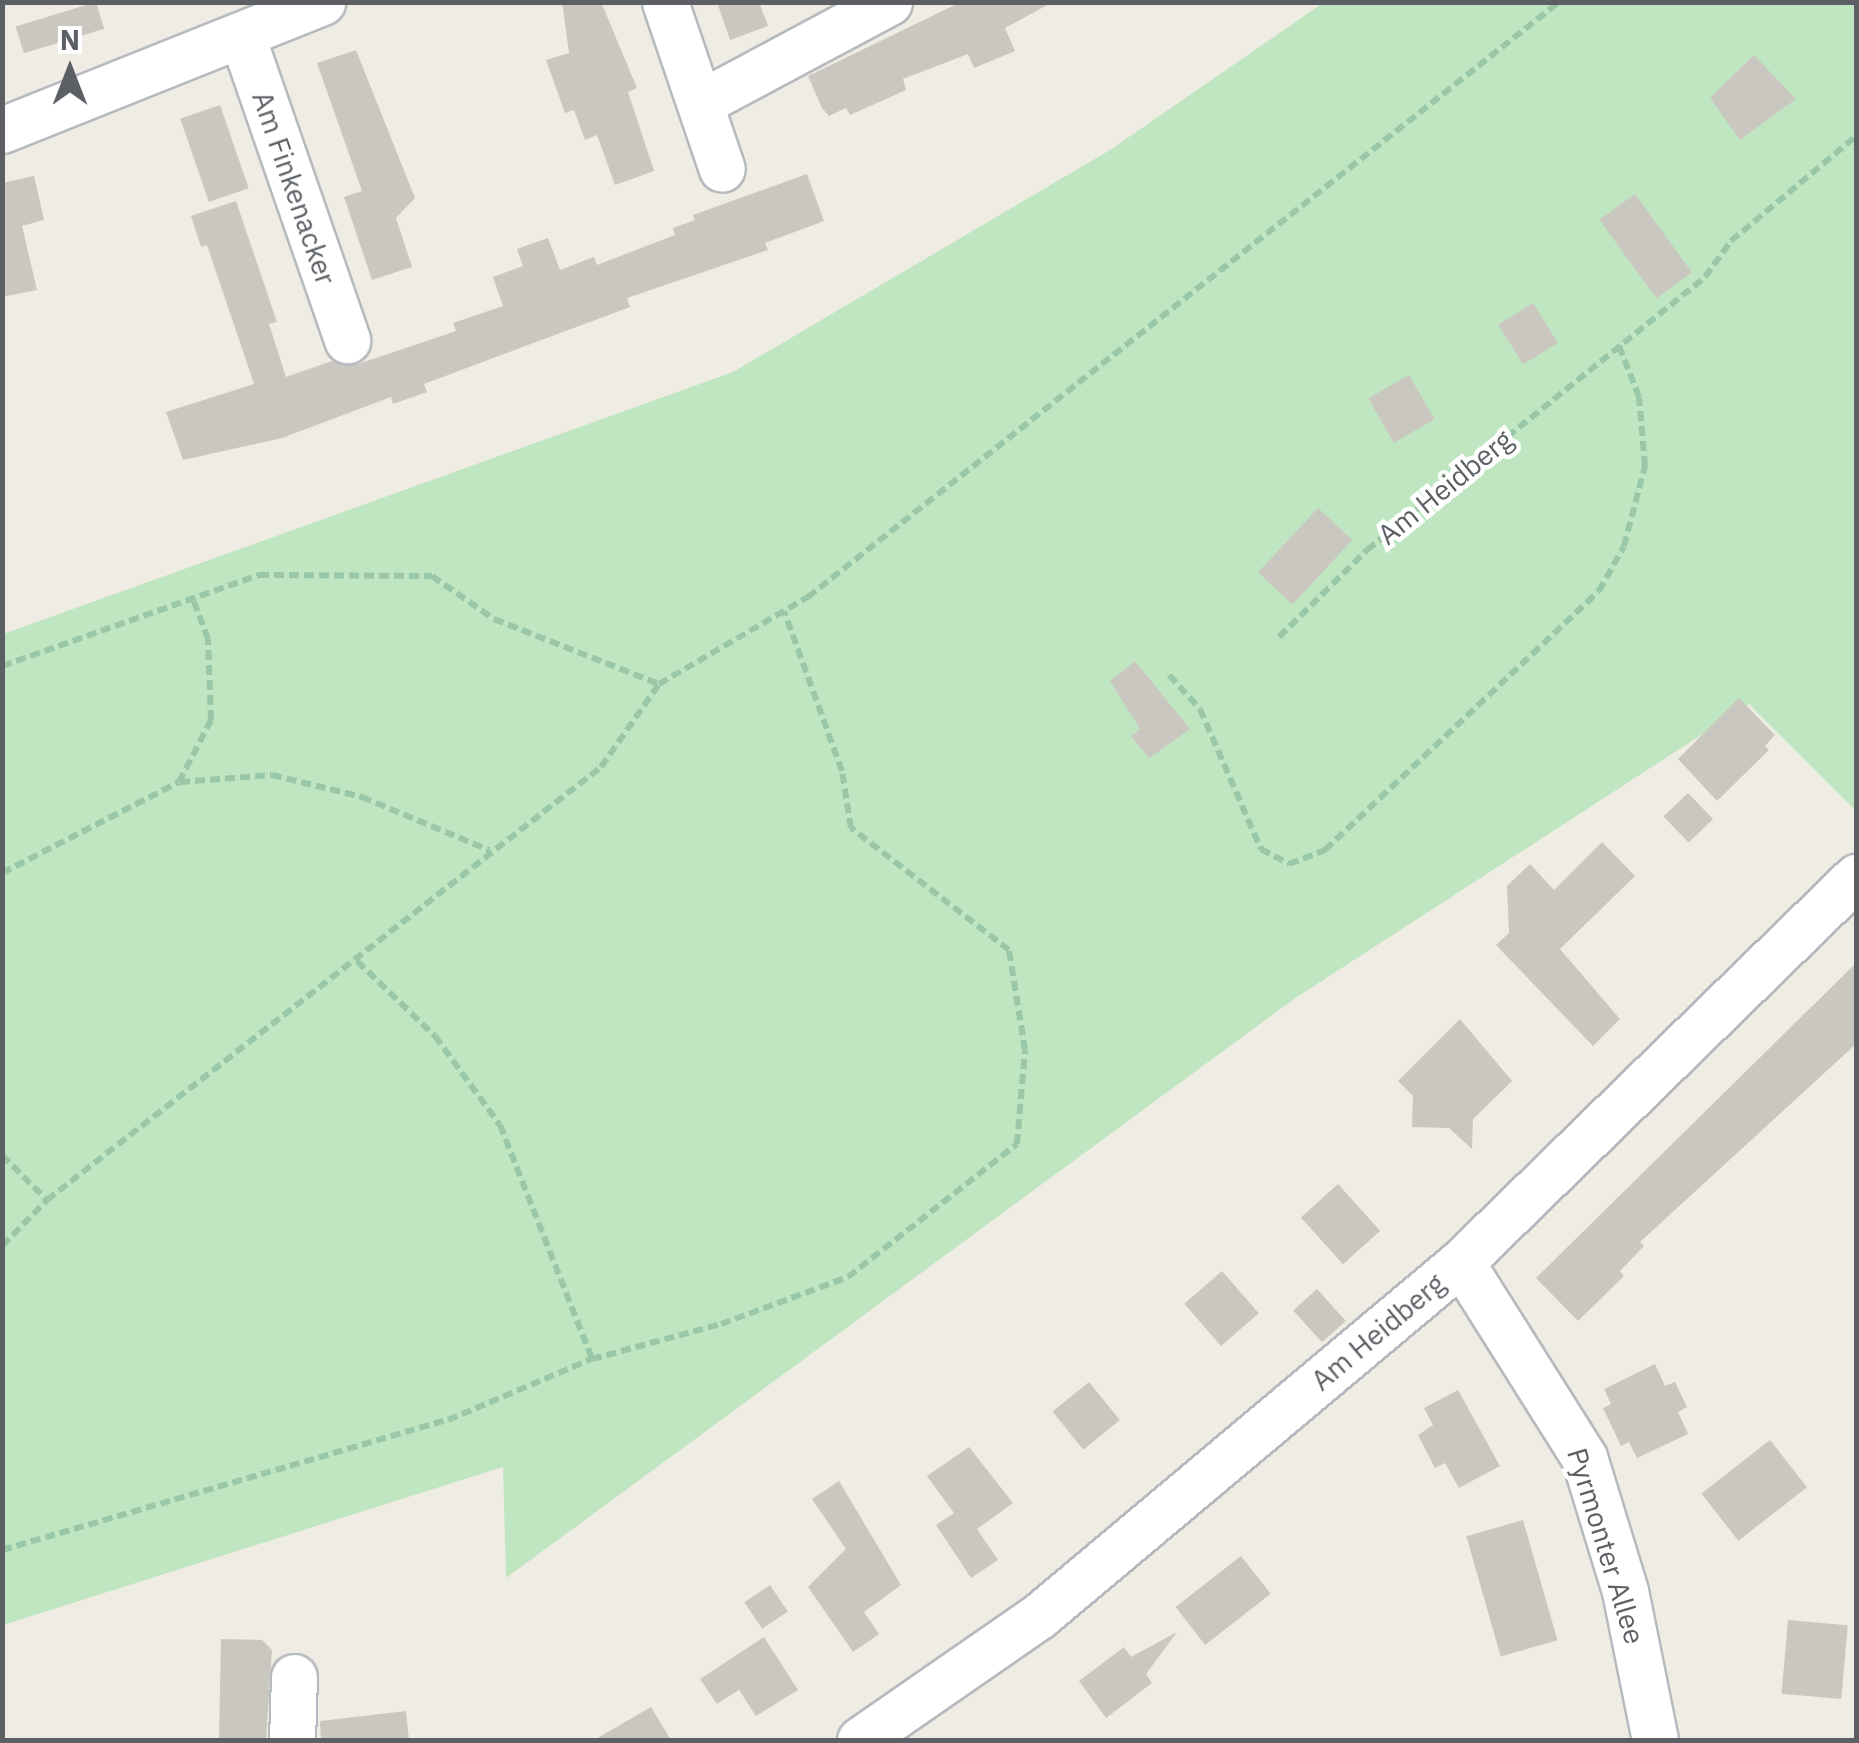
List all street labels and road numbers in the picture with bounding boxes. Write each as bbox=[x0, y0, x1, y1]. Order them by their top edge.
street label: Am Finkenacker bbox=[245, 87, 343, 289]
street label: Am Heidberg bbox=[1371, 423, 1519, 551]
street label: Am Heidberg bbox=[1305, 1267, 1451, 1397]
street label: Pyrmonter Allee bbox=[1560, 1444, 1652, 1648]

